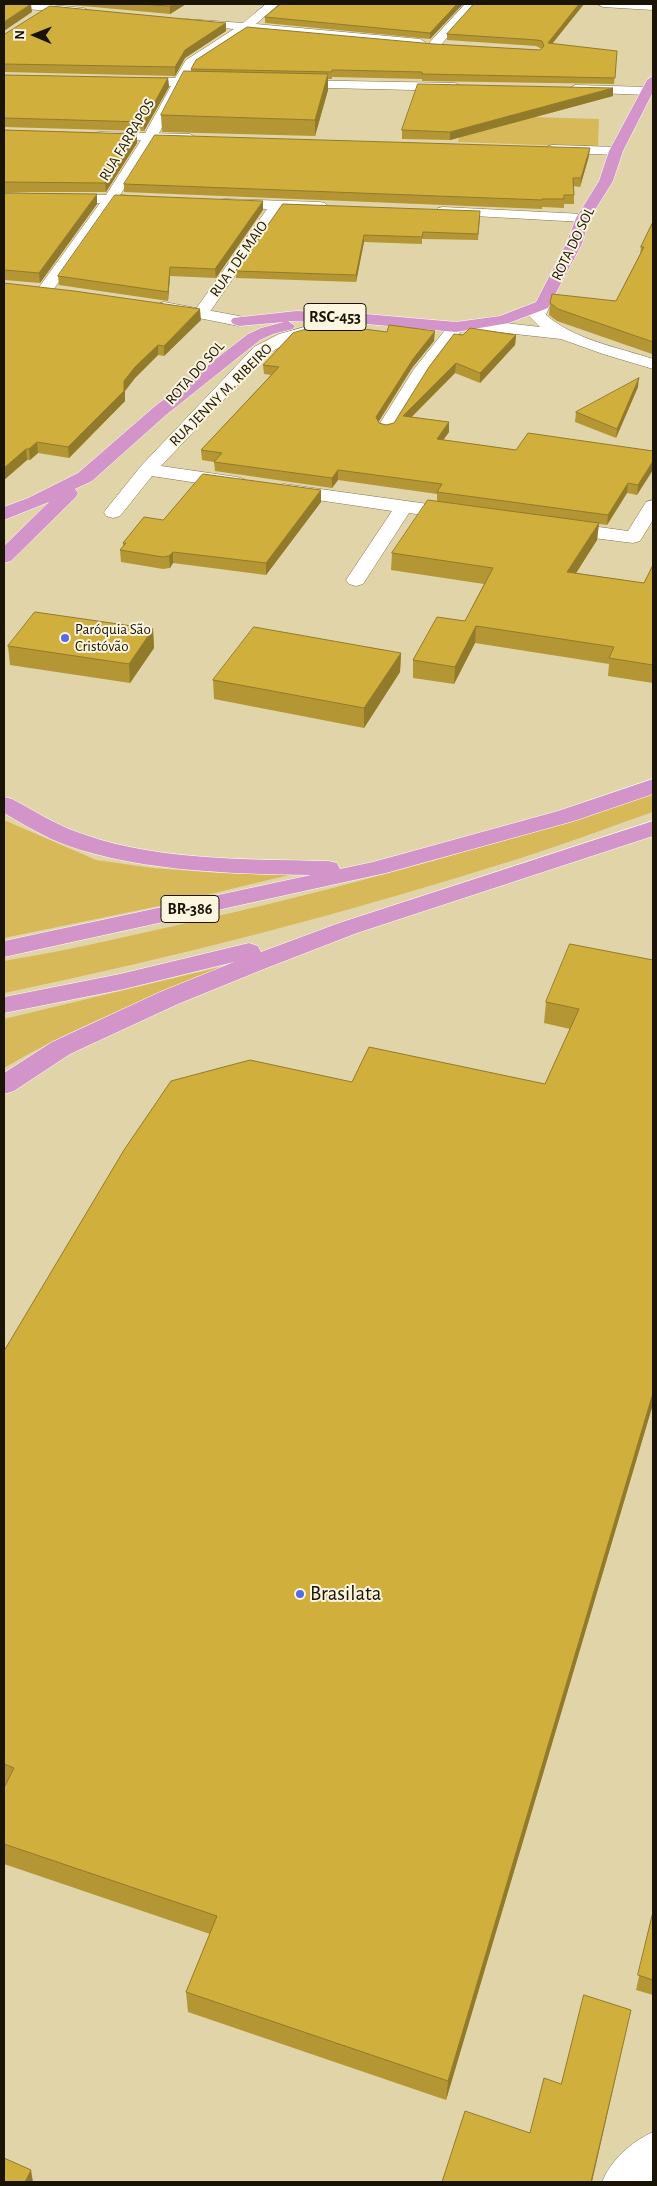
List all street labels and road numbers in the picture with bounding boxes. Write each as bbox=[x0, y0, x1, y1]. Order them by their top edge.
street label: RUA FARRAPOS bbox=[95, 96, 159, 184]
street label: ROTA DO SOL bbox=[548, 204, 598, 284]
street label: RUA 1 DE MAIO bbox=[206, 217, 272, 301]
road number: RSC-453 bbox=[304, 304, 366, 330]
street label: ROTA DO SOL bbox=[162, 338, 228, 408]
street label: RUA JENNY M. RIBEIRO bbox=[166, 340, 276, 450]
road number: BR-386 bbox=[161, 896, 219, 922]

